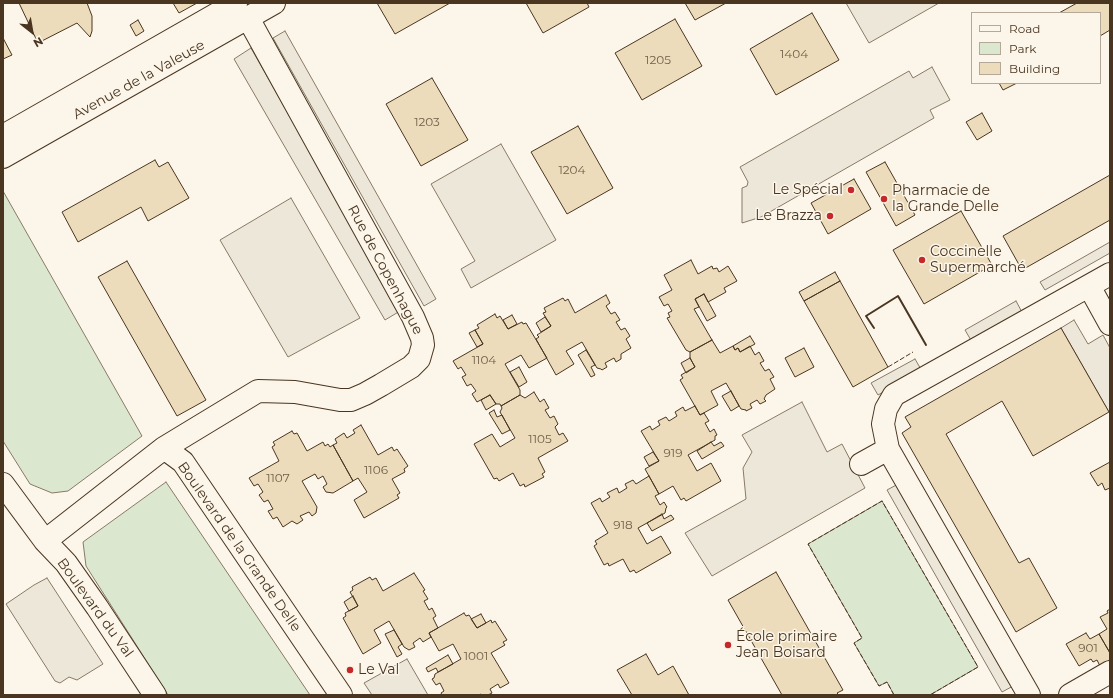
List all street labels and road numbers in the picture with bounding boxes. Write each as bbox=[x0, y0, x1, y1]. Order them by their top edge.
street label: Avenue de la Valeuse bbox=[70, 37, 208, 123]
street label: Rue de Copenhague bbox=[344, 202, 426, 338]
street label: Boulevard de la Grande Delle bbox=[174, 459, 304, 635]
street label: Boulevard du Val bbox=[53, 555, 137, 661]

